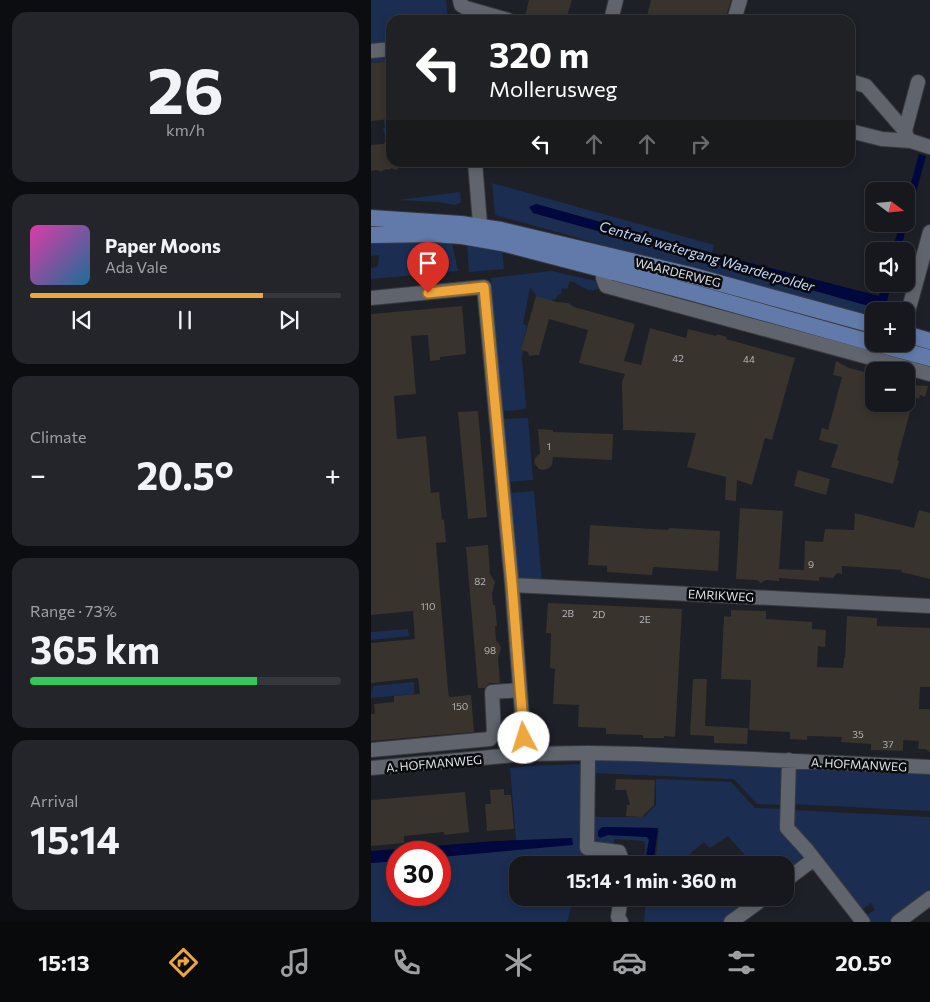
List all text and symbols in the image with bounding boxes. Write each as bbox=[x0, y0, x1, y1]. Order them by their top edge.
text: 320 m bbox=[489, 32, 589, 75]
icon: left bbox=[406, 35, 471, 100]
text: 26 bbox=[147, 48, 224, 127]
text: Mollerusweg bbox=[489, 75, 618, 102]
text: km/h bbox=[166, 120, 205, 139]
icon: left bbox=[527, 130, 555, 158]
icon: ahead bbox=[580, 130, 608, 158]
icon: ahead bbox=[633, 130, 661, 158]
icon: right bbox=[686, 130, 714, 158]
north arrow bbox=[865, 182, 915, 232]
map controls bbox=[865, 182, 915, 412]
water label: Centrale watergang Waarderpolder bbox=[597, 217, 817, 295]
text: Paper Moons bbox=[105, 234, 221, 257]
pin bbox=[407, 242, 449, 293]
button: sound bbox=[865, 242, 915, 292]
icon: arrive bbox=[414, 249, 442, 277]
street label: WAARDERWEG bbox=[634, 255, 722, 289]
text: Ada Vale bbox=[105, 257, 167, 276]
button: + bbox=[865, 302, 915, 352]
icon: previous bbox=[68, 306, 96, 334]
icon: pause bbox=[171, 306, 199, 334]
icon: next bbox=[275, 306, 303, 334]
house number: 42 bbox=[672, 352, 684, 364]
house number: 44 bbox=[743, 353, 755, 365]
button: − bbox=[865, 362, 915, 412]
text: Climate bbox=[30, 427, 86, 446]
house number: 1 bbox=[547, 440, 551, 452]
text: 20.5° bbox=[136, 451, 234, 498]
text: − bbox=[30, 457, 46, 491]
text: + bbox=[325, 457, 341, 491]
house number: 9 bbox=[808, 558, 814, 570]
house number: 82 bbox=[474, 575, 486, 587]
street label: EMRIKWEG bbox=[688, 586, 754, 604]
house number: 110 bbox=[420, 600, 436, 612]
text: Range · 73% bbox=[30, 601, 117, 620]
house number: 2B bbox=[562, 607, 575, 619]
house number: 2D bbox=[593, 608, 605, 620]
house number: 2E bbox=[639, 613, 651, 625]
text: 365 km bbox=[30, 625, 160, 672]
house number: 98 bbox=[484, 644, 496, 656]
house number: 150 bbox=[452, 700, 468, 712]
position arrow bbox=[497, 711, 549, 763]
house number: 35 bbox=[852, 728, 864, 740]
house number: 37 bbox=[883, 738, 893, 750]
street label: A. HOFMANWEG bbox=[386, 752, 482, 774]
street label: A. HOFMANWEG bbox=[811, 754, 907, 774]
text: Arrival bbox=[30, 791, 78, 810]
text: 15:14 bbox=[30, 815, 120, 862]
speed limit sign: 30 bbox=[386, 841, 451, 906]
text: 15:14 · 1 min · 360 m bbox=[566, 869, 737, 892]
icon: directions bbox=[166, 945, 201, 980]
icon: music bbox=[278, 945, 313, 980]
icon: phone bbox=[389, 945, 424, 980]
icon: climate bbox=[501, 945, 536, 980]
icon: car bbox=[612, 945, 647, 980]
icon: filters bbox=[724, 945, 759, 980]
text: 15:13 bbox=[38, 949, 90, 976]
text: 20.5° bbox=[835, 949, 892, 976]

